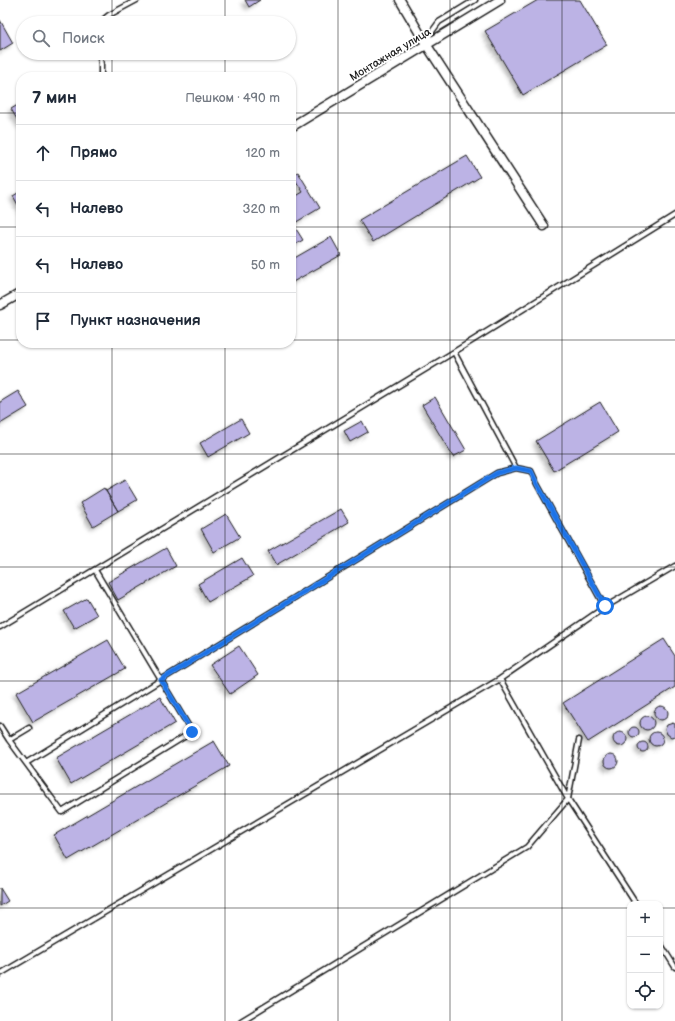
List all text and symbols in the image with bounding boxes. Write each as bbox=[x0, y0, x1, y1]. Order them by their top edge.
search box bbox=[16, 16, 296, 60]
street label: Монтажная улица bbox=[347, 25, 434, 84]
icon: search bbox=[30, 27, 52, 49]
text: Поиск bbox=[62, 29, 105, 48]
text: 7 мин bbox=[32, 88, 77, 108]
text: Пешком · 490 m bbox=[185, 90, 280, 106]
icon: ahead bbox=[32, 142, 54, 164]
text: Прямо bbox=[70, 143, 117, 162]
text: 120 m bbox=[245, 145, 280, 161]
icon: left bbox=[32, 198, 54, 220]
text: Налево bbox=[70, 199, 123, 218]
text: 320 m bbox=[242, 201, 280, 217]
icon: left bbox=[32, 254, 54, 276]
text: Налево bbox=[70, 255, 123, 274]
text: 50 m bbox=[251, 257, 280, 273]
icon: arrive bbox=[32, 310, 54, 332]
text: Пункт назначения bbox=[70, 311, 201, 330]
route start bbox=[596, 597, 614, 615]
route end bbox=[183, 723, 201, 741]
map controls bbox=[627, 901, 663, 1009]
button: + bbox=[627, 901, 663, 937]
button: − bbox=[627, 937, 663, 973]
button: locate bbox=[627, 973, 663, 1009]

